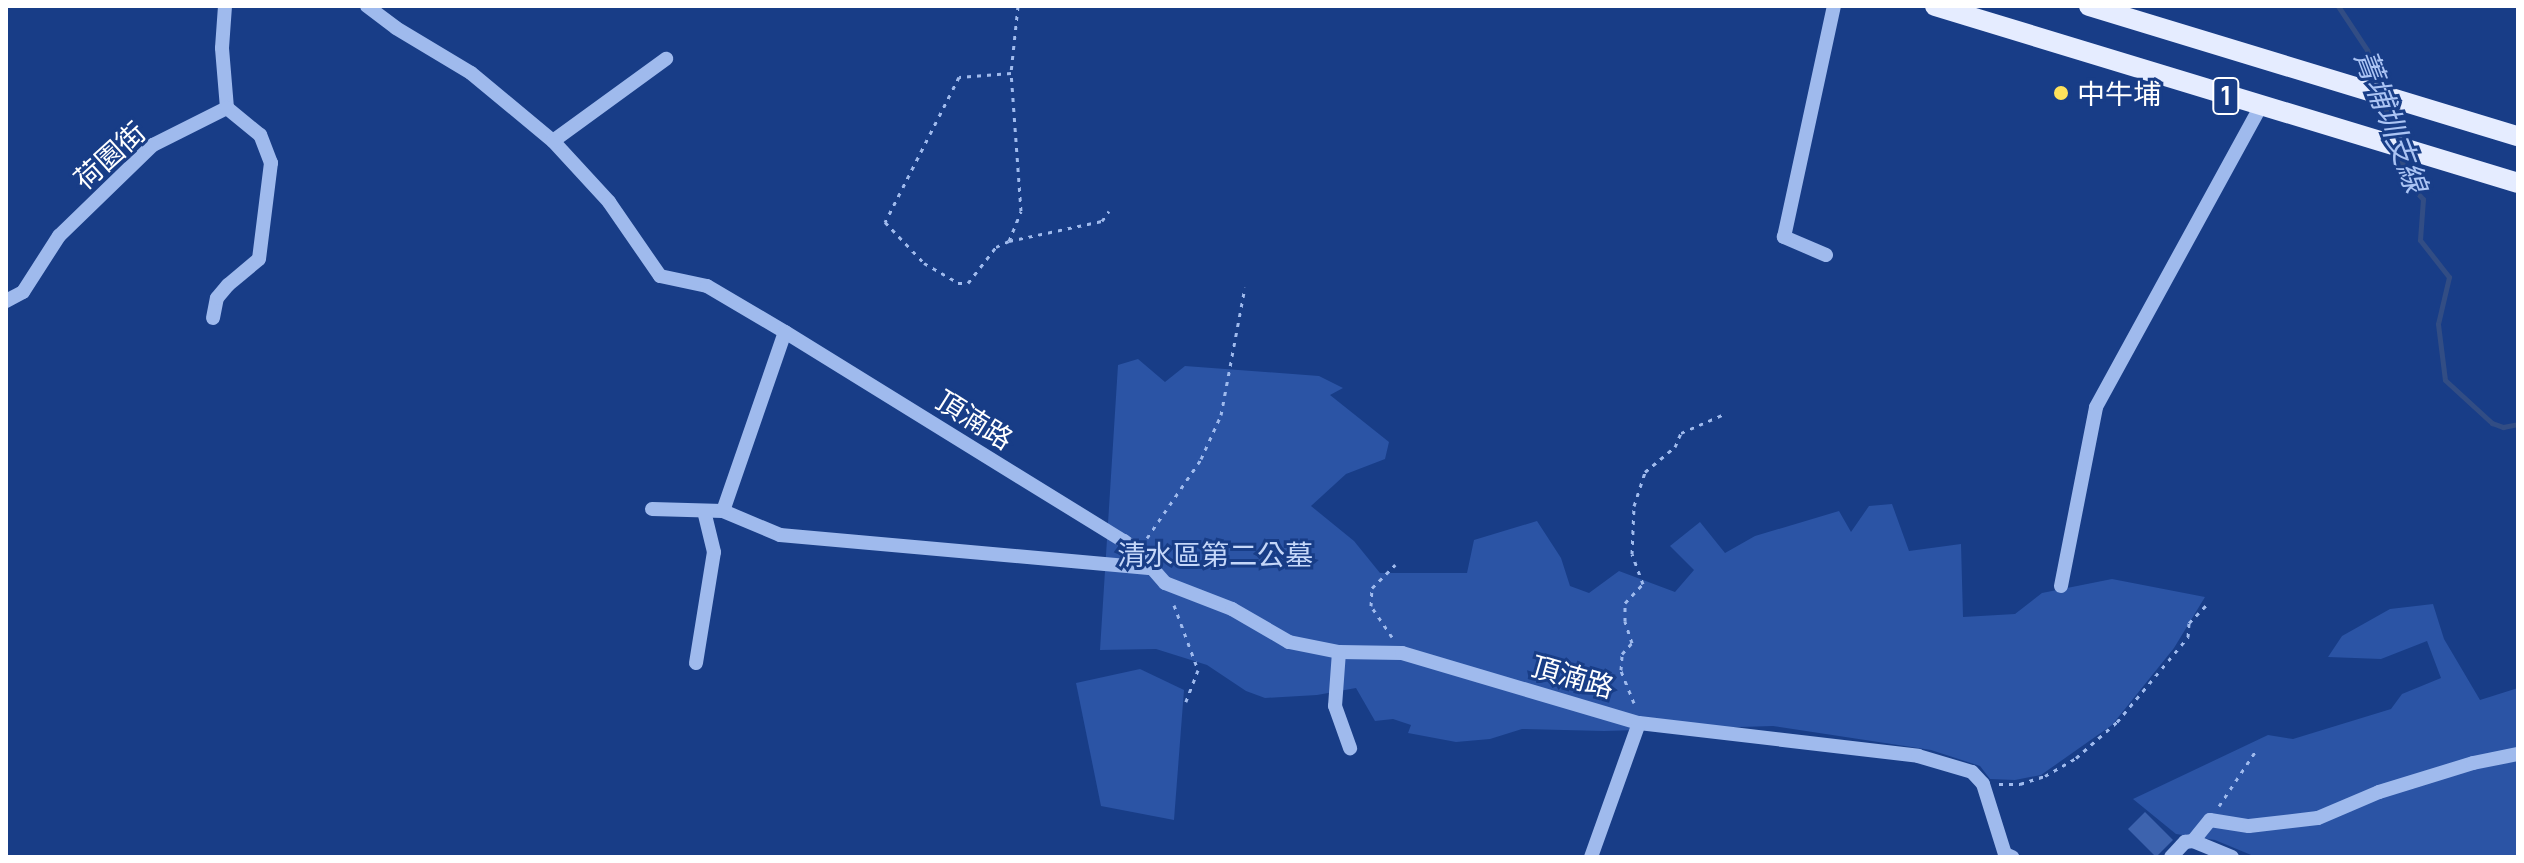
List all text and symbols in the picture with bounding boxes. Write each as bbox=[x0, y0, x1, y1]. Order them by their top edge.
water label: 菁埔圳支線 bbox=[2347, 45, 2435, 197]
road number: 1 bbox=[2212, 74, 2240, 118]
place label: 中牛埔 bbox=[2077, 76, 2161, 110]
marker: 中牛埔 bbox=[2052, 84, 2070, 102]
street label: 荷園街 bbox=[67, 114, 151, 196]
street label: 頂湳路 bbox=[930, 382, 1020, 456]
park label: 清水區第二公墓 bbox=[1117, 537, 1313, 571]
street label: 頂湳路 bbox=[1528, 648, 1618, 704]

